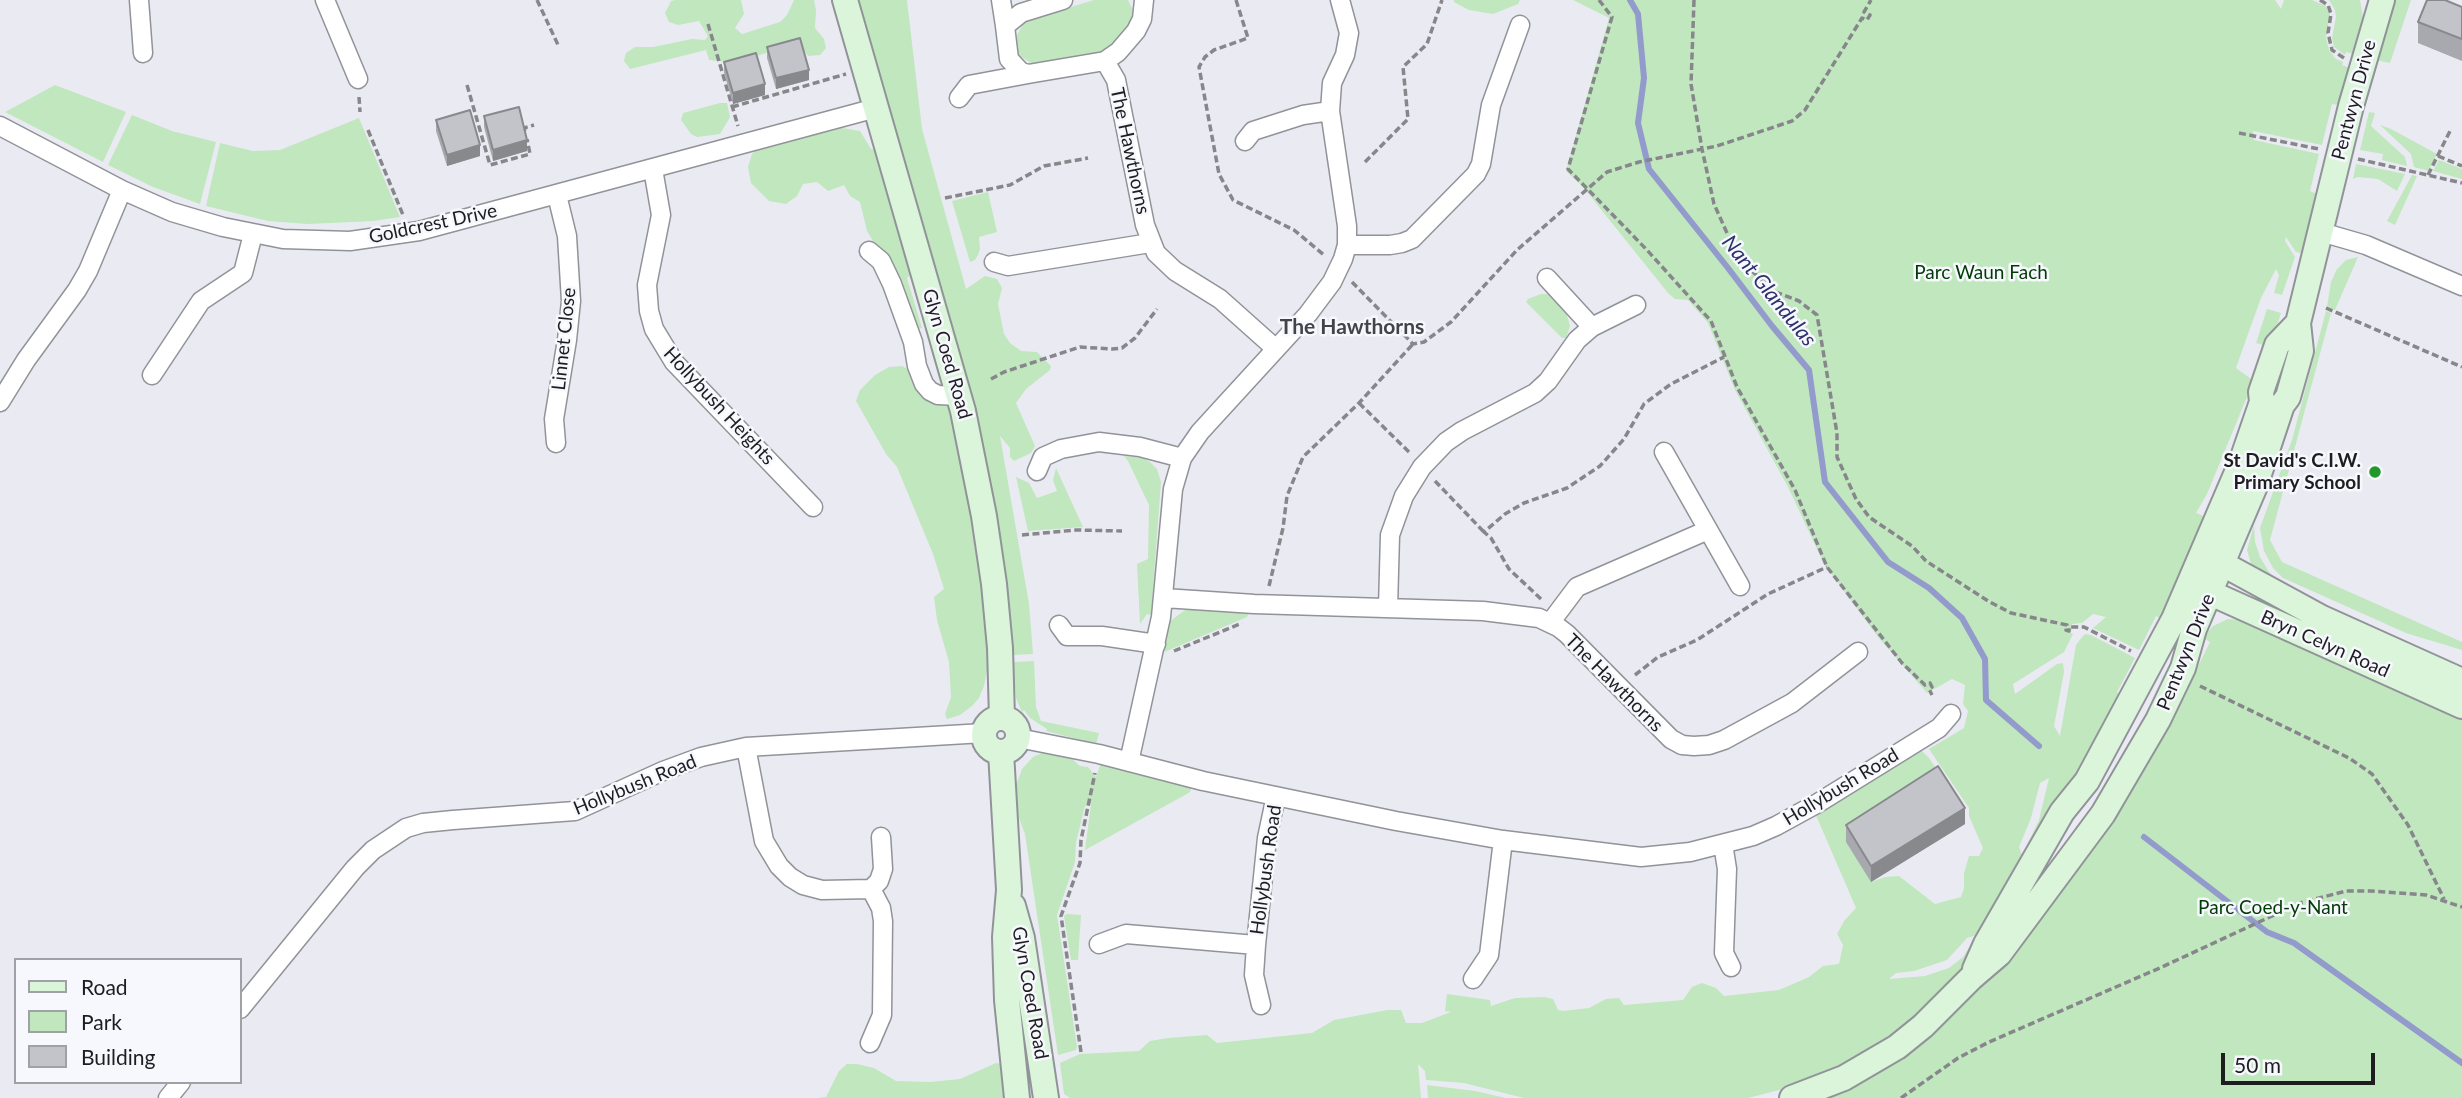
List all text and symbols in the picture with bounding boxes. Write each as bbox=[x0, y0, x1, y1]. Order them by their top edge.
street label: Pentwyn Drive bbox=[2327, 37, 2381, 163]
street label: The Hawthorns bbox=[1105, 86, 1155, 216]
street label: Goldcrest Drive bbox=[367, 199, 499, 249]
water label: Nant Glandulas bbox=[1717, 230, 1821, 352]
park label: Parc Waun Fach bbox=[1914, 262, 2048, 284]
street label: Linnet Close bbox=[547, 286, 581, 392]
street label: Glyn Coed Road bbox=[918, 286, 976, 422]
district label: The Hawthorns bbox=[1280, 314, 1424, 340]
street label: Hollybush Heights bbox=[659, 342, 779, 470]
place label: St David's C.I.W. Primary School bbox=[2224, 450, 2361, 494]
marker: St David's C.I.W. Primary School bbox=[2367, 464, 2383, 480]
street label: Pentwyn Drive bbox=[2152, 590, 2220, 714]
street label: Bryn Celyn Road bbox=[2257, 605, 2393, 683]
street label: The Hawthorns bbox=[1560, 629, 1668, 737]
street label: Hollybush Road bbox=[1779, 744, 1903, 830]
street label: Hollybush Road bbox=[570, 750, 700, 820]
street label: Hollybush Road bbox=[1246, 804, 1286, 936]
park label: Parc Coed-y-Nant bbox=[2198, 897, 2348, 919]
street label: Glyn Coed Road bbox=[1007, 925, 1053, 1061]
legend bbox=[14, 958, 242, 1084]
text: Road bbox=[81, 974, 128, 999]
text: Park bbox=[81, 1009, 122, 1034]
scale bar bbox=[2224, 1038, 2378, 1082]
text: Building bbox=[81, 1044, 156, 1069]
text: 50 m bbox=[2234, 1052, 2281, 1077]

